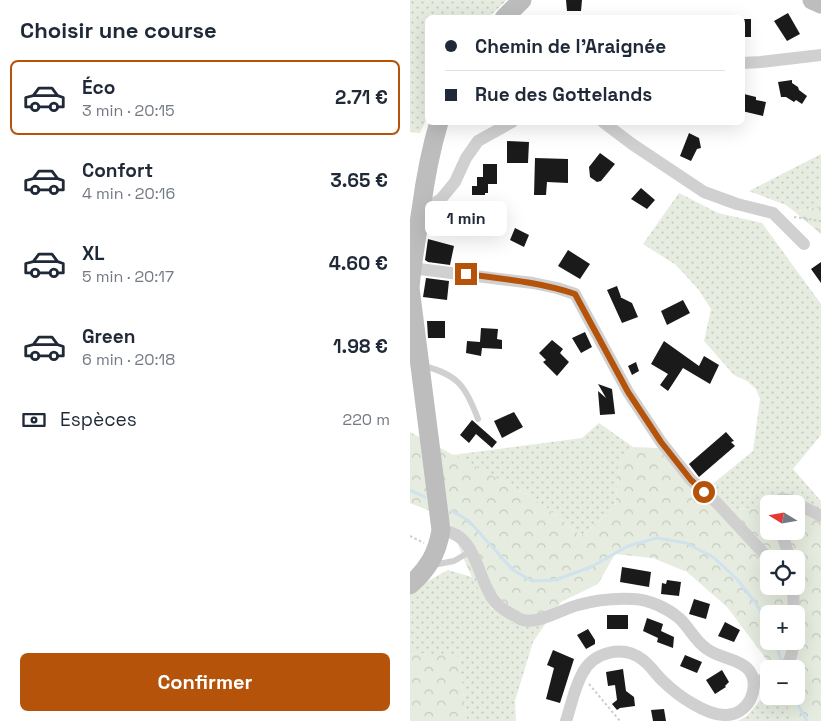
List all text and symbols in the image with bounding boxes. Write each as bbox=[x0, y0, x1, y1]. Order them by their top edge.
text: Choisir une course bbox=[20, 16, 217, 44]
text: Chemin de l'Araignée bbox=[475, 34, 666, 59]
icon: car bbox=[22, 75, 67, 120]
text: Éco bbox=[82, 75, 115, 100]
text: Rue des Gottelands bbox=[475, 82, 652, 107]
text: 2.71 € bbox=[335, 85, 388, 110]
text: 3 min · 20:15 bbox=[82, 100, 175, 121]
icon: car bbox=[22, 158, 67, 203]
text: Confort bbox=[82, 158, 153, 183]
text: 3.65 € bbox=[330, 168, 388, 193]
text: 4 min · 20:16 bbox=[82, 183, 175, 204]
callout: 1 min bbox=[425, 202, 507, 236]
text: 1 min bbox=[446, 208, 486, 229]
icon: car bbox=[22, 241, 67, 286]
text: XL bbox=[82, 241, 105, 266]
text: 4.60 € bbox=[329, 251, 388, 276]
route end bbox=[455, 263, 477, 285]
text: 5 min · 20:17 bbox=[82, 266, 174, 287]
icon: car bbox=[22, 324, 67, 369]
text: Green bbox=[82, 324, 135, 349]
text: 1.98 € bbox=[333, 334, 388, 359]
text: 6 min · 20:18 bbox=[82, 349, 175, 370]
icon: cash bbox=[20, 406, 48, 434]
text: Espèces bbox=[60, 407, 137, 432]
text: 220 m bbox=[343, 409, 390, 430]
route start bbox=[693, 481, 715, 503]
north arrow bbox=[760, 495, 805, 540]
map controls bbox=[760, 495, 805, 705]
button: locate bbox=[760, 550, 805, 595]
button: + bbox=[760, 605, 805, 650]
button: Confirmer bbox=[20, 653, 390, 711]
button: − bbox=[760, 660, 805, 705]

